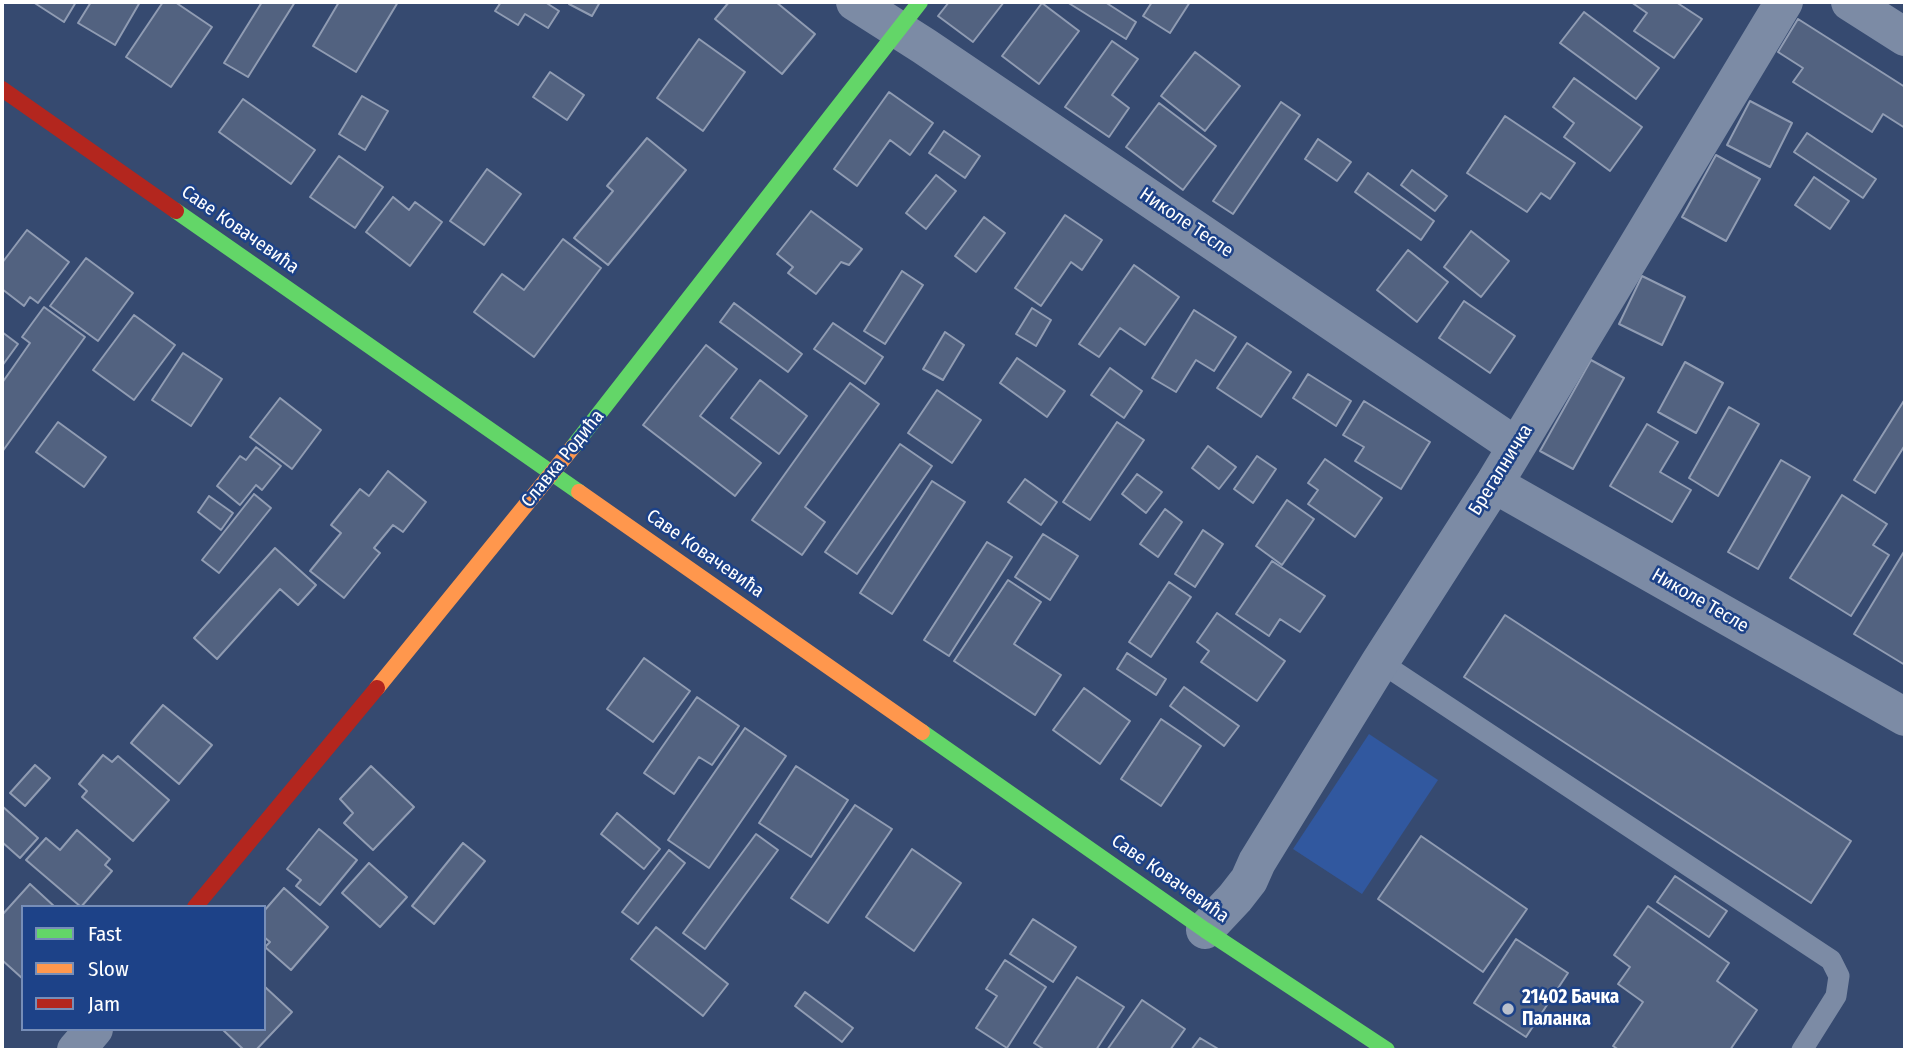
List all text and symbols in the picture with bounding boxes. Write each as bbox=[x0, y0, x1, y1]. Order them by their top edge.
street label: Саве Ковачевића bbox=[177, 181, 303, 279]
street label: Николе Тесле bbox=[1135, 183, 1237, 263]
street label: Славка Родића bbox=[517, 406, 609, 512]
street label: Брегалничка bbox=[1464, 420, 1538, 520]
street label: Саве Ковачевића bbox=[642, 505, 768, 603]
street label: Николе Тесле bbox=[1647, 564, 1753, 638]
street label: Саве Ковачевића bbox=[1107, 830, 1233, 928]
legend bbox=[21, 905, 266, 1031]
text: Fast bbox=[88, 921, 122, 947]
text: Slow bbox=[88, 956, 129, 982]
place label: 21402 Бачка Паланка bbox=[1522, 987, 1619, 1031]
text: Jam bbox=[88, 991, 120, 1017]
marker: 21402 Бачка Паланка bbox=[1500, 1001, 1516, 1017]

